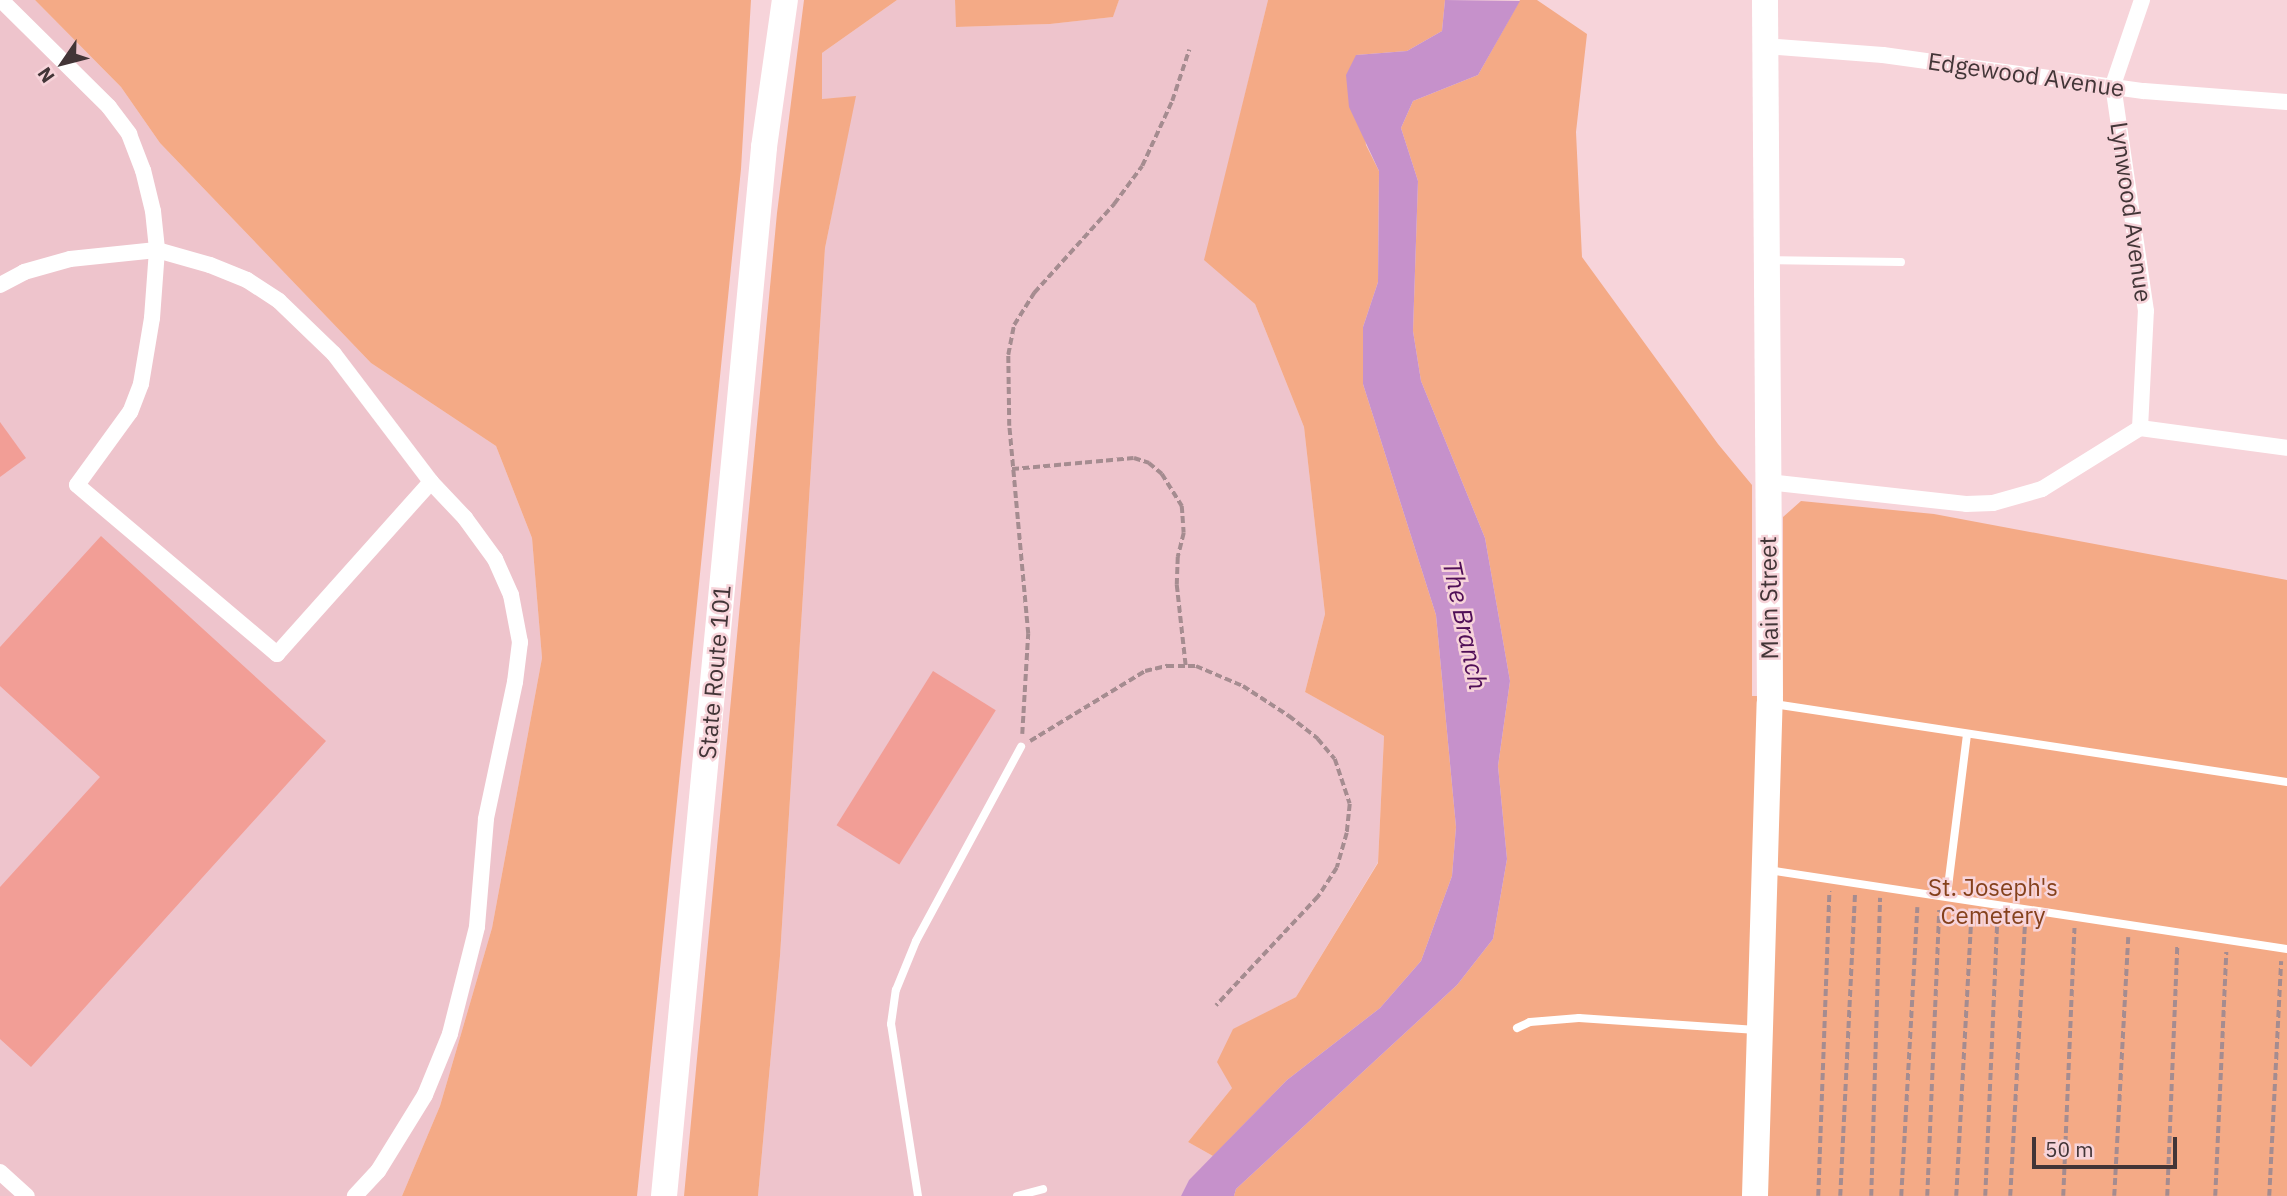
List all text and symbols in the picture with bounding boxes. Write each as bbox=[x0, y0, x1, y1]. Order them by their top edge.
north arrow bbox=[28, 28, 98, 98]
street label: Edgewood Avenue bbox=[1926, 47, 2126, 103]
text: N bbox=[32, 63, 60, 88]
street label: Lynwood Avenue bbox=[2104, 120, 2158, 304]
street label: Main Street bbox=[1754, 536, 1784, 660]
water label: The Branch bbox=[1436, 558, 1494, 692]
street label: State Route 101 bbox=[693, 584, 737, 760]
park label: St. Joseph's Cemetery bbox=[1928, 874, 2058, 930]
scale bar bbox=[2035, 1122, 2180, 1166]
text: 50 m bbox=[2045, 1135, 2094, 1163]

